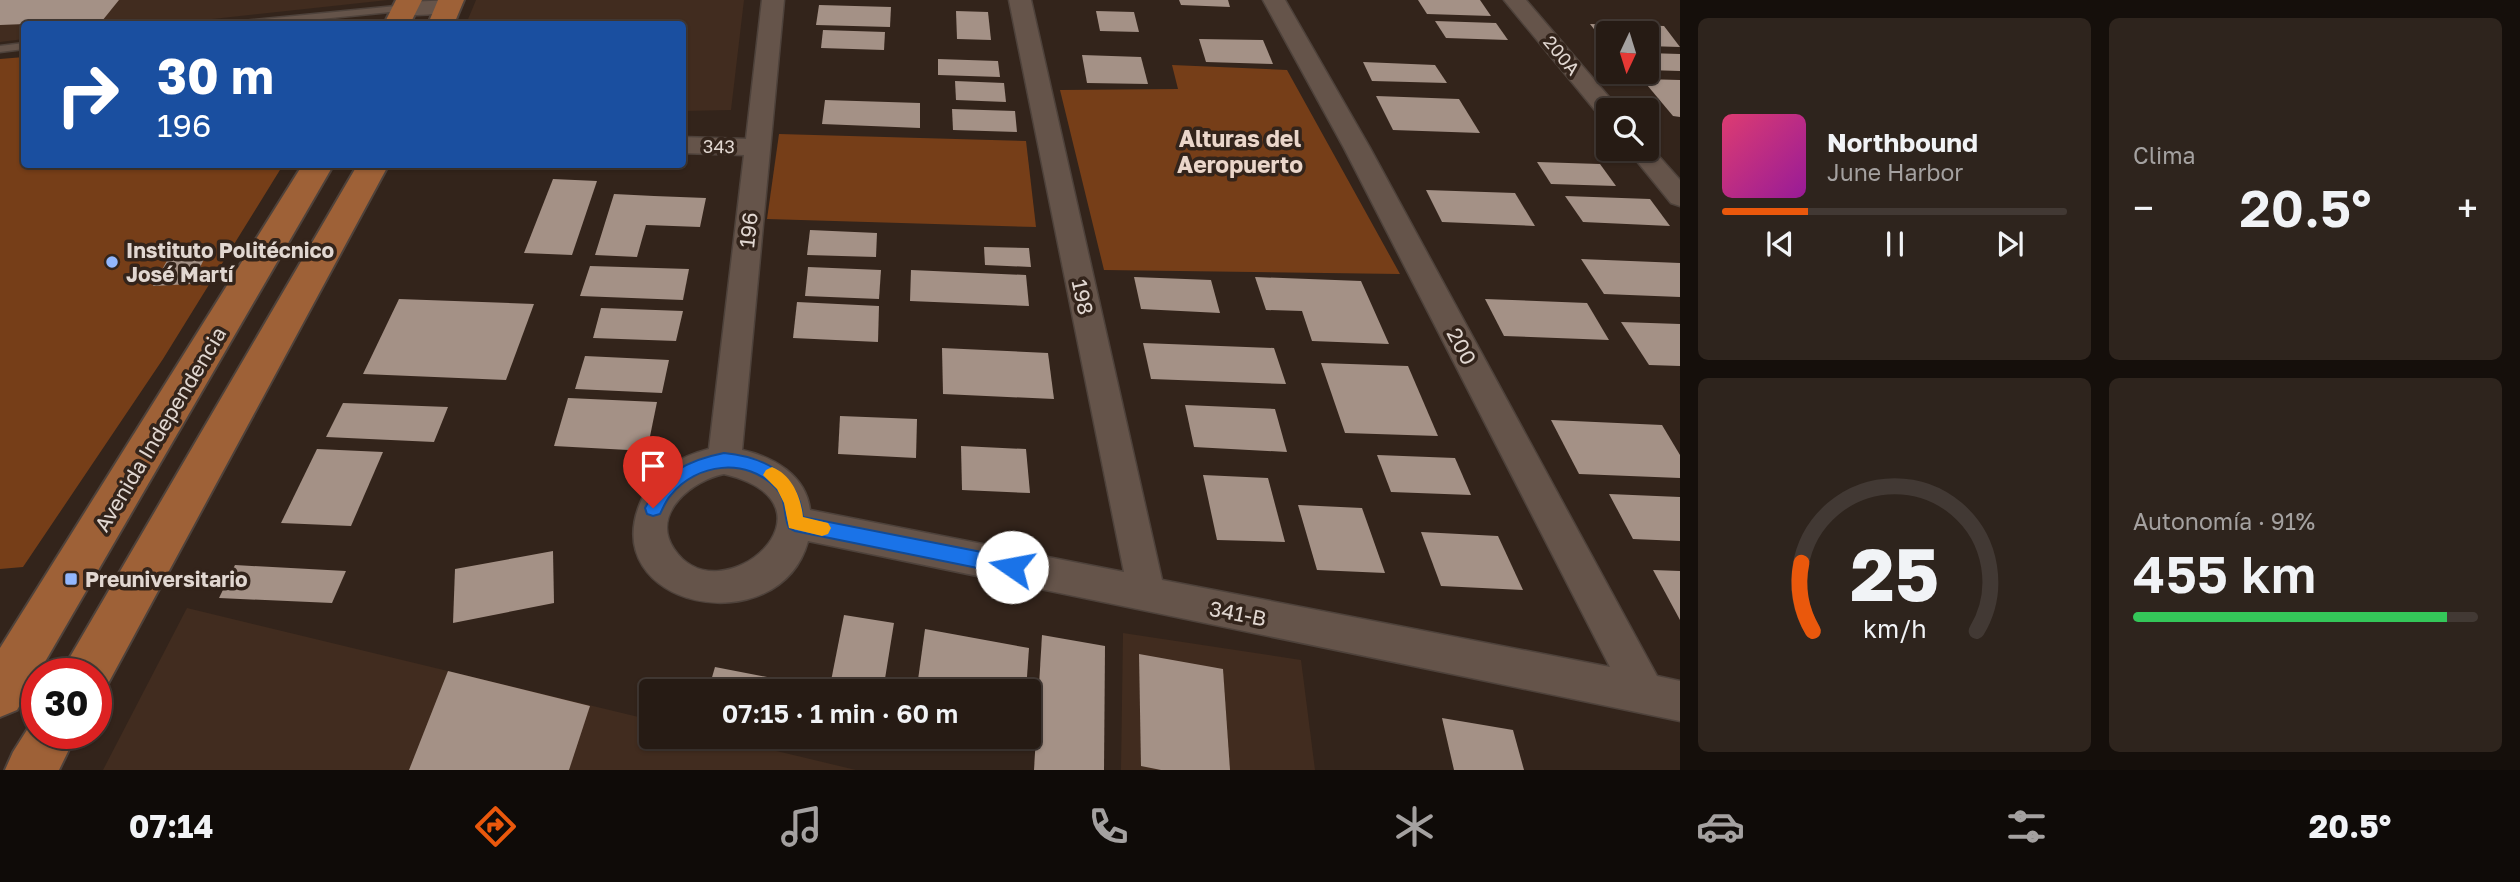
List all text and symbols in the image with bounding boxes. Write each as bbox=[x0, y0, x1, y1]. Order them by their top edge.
north arrow bbox=[1596, 21, 1659, 84]
map controls bbox=[1596, 21, 1659, 161]
street label: 200A bbox=[1539, 31, 1585, 79]
text: 30 m bbox=[157, 46, 274, 105]
icon: right bbox=[42, 49, 133, 140]
button: search bbox=[1596, 98, 1659, 161]
text: 196 bbox=[157, 106, 211, 144]
district label: Alturas del Aeropuerto bbox=[1177, 124, 1303, 178]
text: Northbound bbox=[1827, 127, 1978, 158]
street label: 343 bbox=[703, 135, 735, 157]
text: Clima bbox=[2133, 141, 2196, 169]
text: June Harbor bbox=[1827, 158, 1963, 186]
text: 20.5° bbox=[2240, 176, 2371, 238]
text: − bbox=[2133, 185, 2154, 230]
text: + bbox=[2457, 185, 2478, 230]
street label: 196 bbox=[733, 211, 763, 249]
icon: previous bbox=[1761, 225, 1799, 263]
icon: pause bbox=[1876, 225, 1914, 263]
icon: next bbox=[1991, 225, 2029, 263]
place label: Instituto Politécnico José Martí bbox=[126, 237, 334, 287]
marker: Instituto Politécnico José Martí bbox=[104, 254, 120, 270]
street label: 198 bbox=[1067, 277, 1099, 317]
street label: Avenida Independencia bbox=[88, 322, 232, 536]
street label: 200 bbox=[1442, 323, 1482, 369]
pin bbox=[623, 436, 683, 508]
icon: arrive bbox=[634, 447, 672, 485]
text: Autonomía · 91% bbox=[2133, 507, 2315, 535]
position arrow bbox=[975, 530, 1049, 604]
text: 25 bbox=[1850, 530, 1939, 617]
text: 455 km bbox=[2133, 542, 2316, 604]
place label: Preuniversitario bbox=[85, 566, 248, 592]
marker: Preuniversitario bbox=[63, 571, 79, 587]
street label: 341-B bbox=[1207, 595, 1269, 631]
text: km/h bbox=[1863, 613, 1926, 644]
speed limit sign: 30 bbox=[21, 658, 112, 749]
text: 07:15 · 1 min · 60 m bbox=[722, 698, 958, 729]
icon: directions bbox=[471, 802, 520, 851]
icon: music bbox=[777, 802, 826, 851]
icon: phone bbox=[1084, 802, 1133, 851]
icon: climate bbox=[1390, 802, 1439, 851]
icon: car bbox=[1696, 802, 1745, 851]
icon: filters bbox=[2002, 802, 2051, 851]
text: 07:14 bbox=[129, 807, 214, 845]
text: 20.5° bbox=[2309, 807, 2391, 845]

